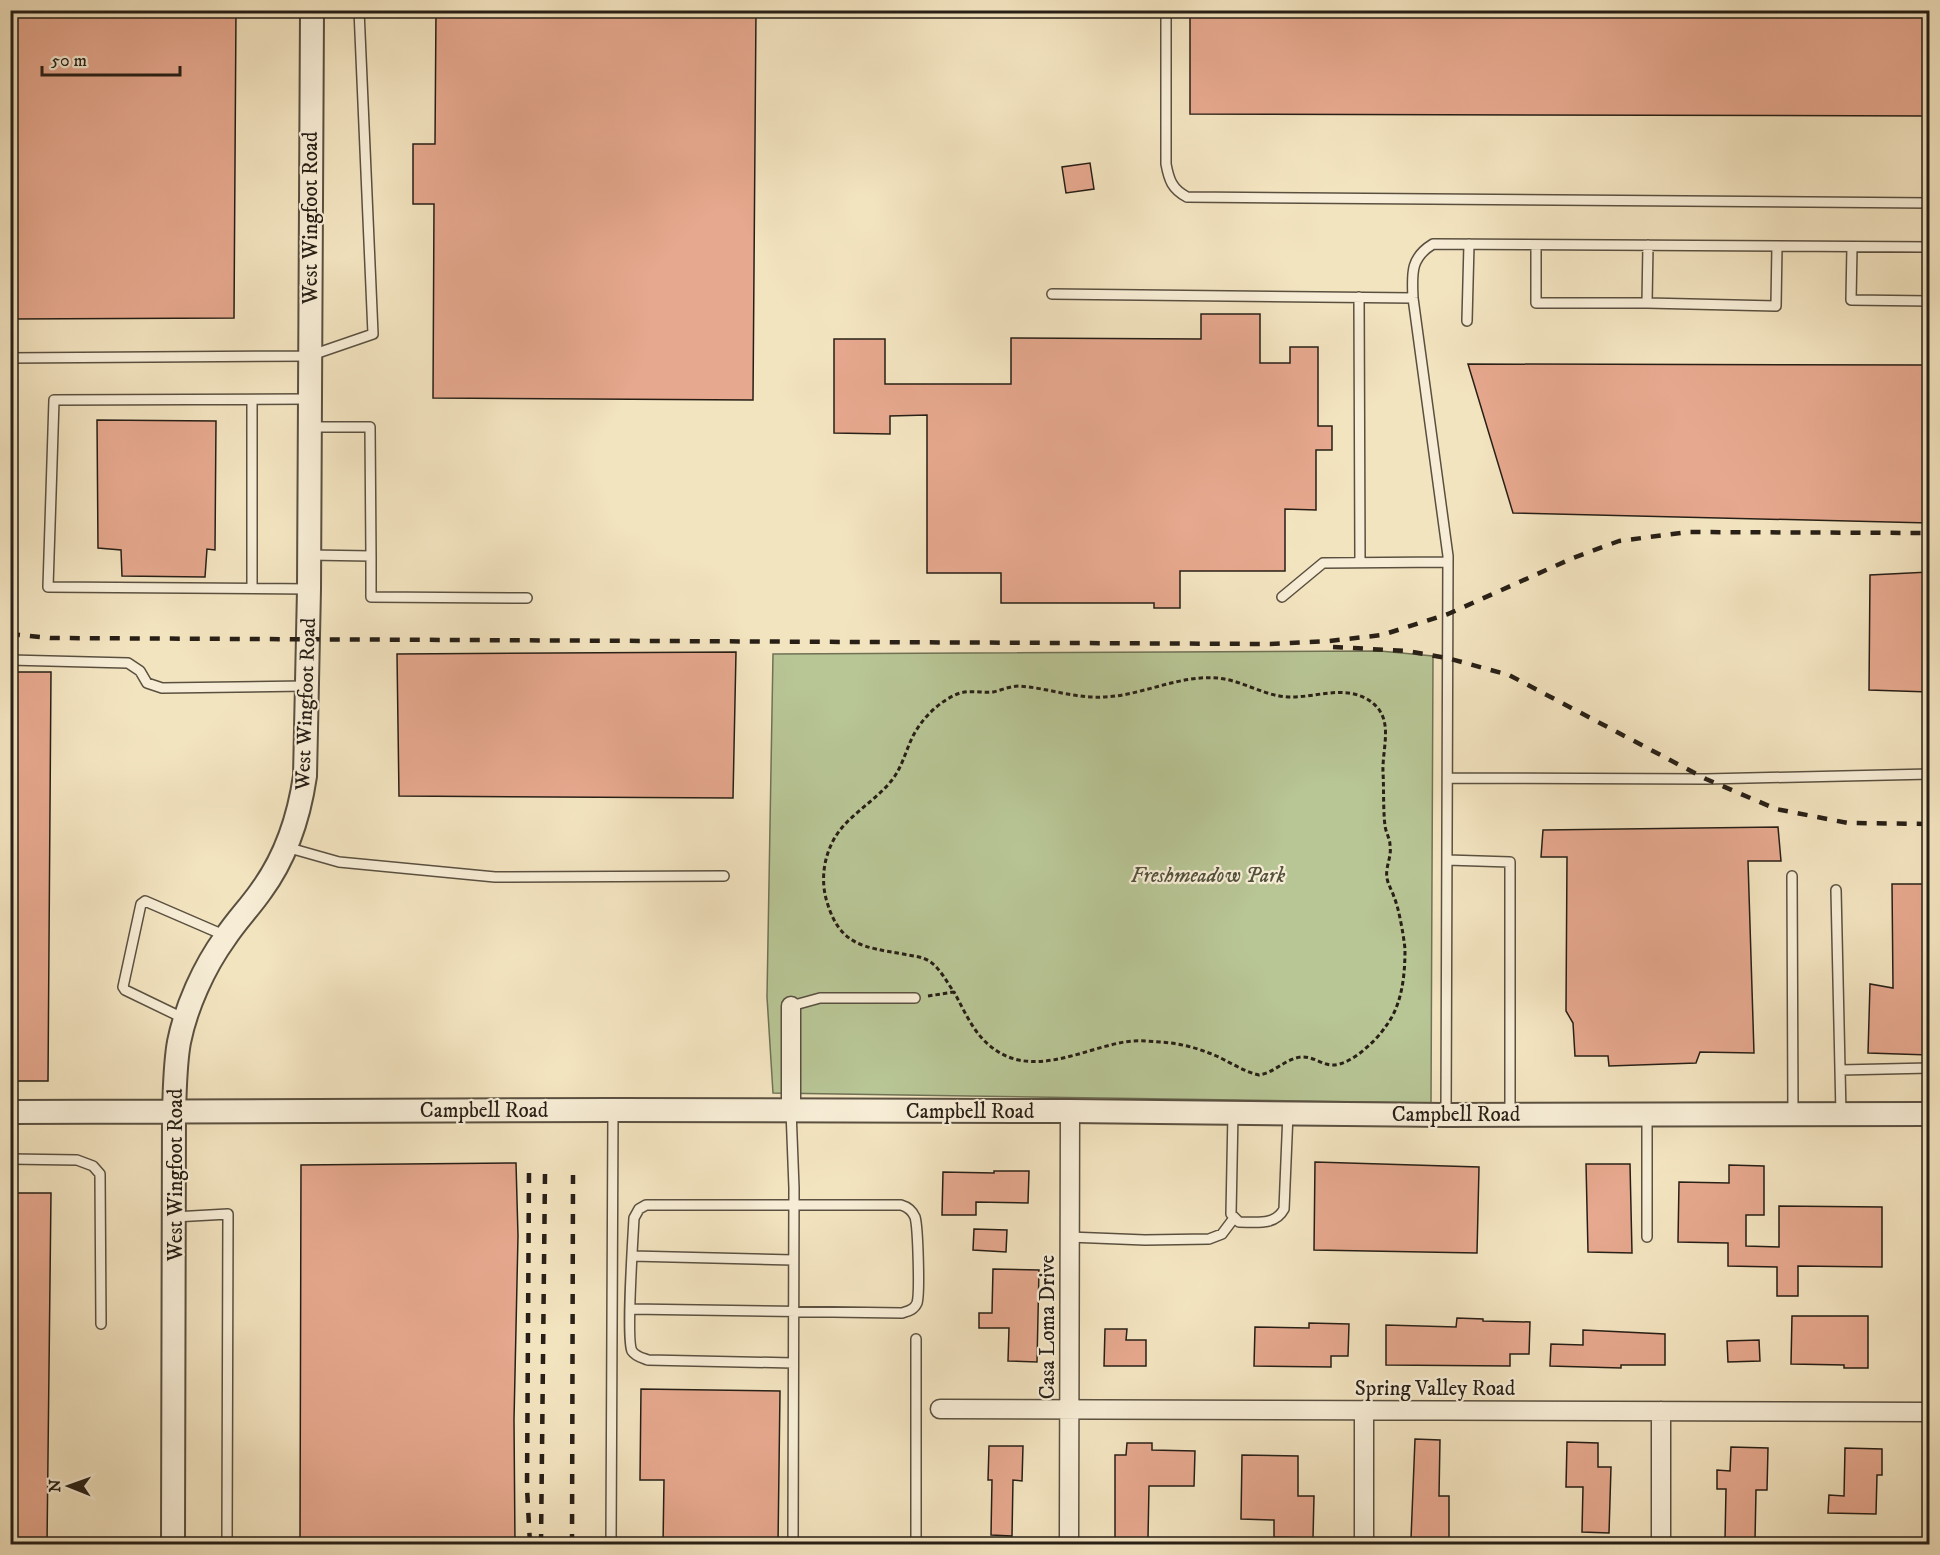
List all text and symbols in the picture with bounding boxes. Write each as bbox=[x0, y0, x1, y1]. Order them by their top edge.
scale bar bbox=[42, 39, 180, 77]
text: 50 m bbox=[51, 50, 87, 72]
street label: West Wingfoot Road bbox=[298, 131, 324, 305]
street label: West Wingfoot Road bbox=[290, 617, 322, 792]
park label: Freshmeadow Park bbox=[1131, 863, 1286, 889]
street label: West Wingfoot Road bbox=[163, 1088, 189, 1262]
street label: Campbell Road bbox=[420, 1098, 549, 1124]
street label: Campbell Road bbox=[906, 1099, 1035, 1125]
street label: Campbell Road bbox=[1392, 1102, 1521, 1128]
street label: Casa Loma Drive bbox=[1035, 1254, 1061, 1399]
street label: Spring Valley Road bbox=[1355, 1376, 1516, 1402]
north arrow bbox=[39, 1456, 99, 1516]
text: N bbox=[45, 1479, 65, 1492]

